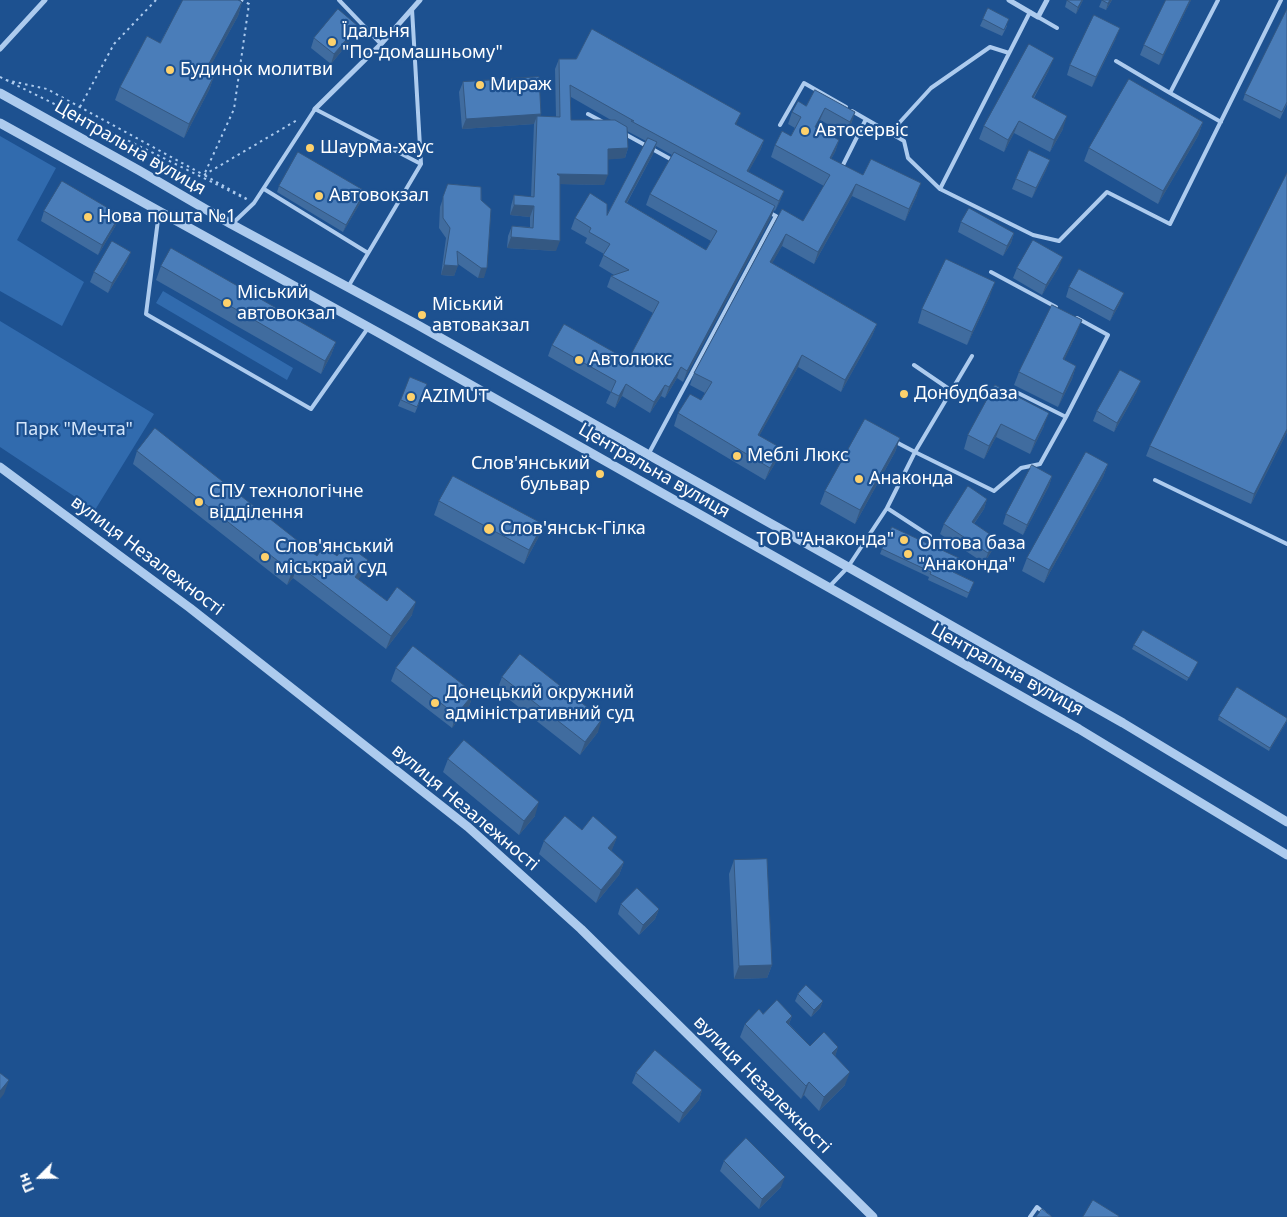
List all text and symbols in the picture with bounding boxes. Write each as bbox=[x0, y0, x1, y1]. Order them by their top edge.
place label: Їдальня "По-домашньому" bbox=[342, 21, 503, 64]
marker: Їдальня "По-домашньому" bbox=[326, 36, 338, 48]
place label: Будинок молитви bbox=[180, 59, 333, 81]
marker: Будинок молитви bbox=[164, 64, 176, 76]
place label: Мираж bbox=[490, 74, 552, 96]
marker: Мираж bbox=[474, 79, 486, 91]
street label: Центральна вулиця bbox=[51, 96, 209, 200]
place label: Автосервіс bbox=[815, 120, 909, 142]
marker: Автосервіс bbox=[799, 125, 811, 137]
place label: Шаурма-хаус bbox=[320, 137, 434, 159]
marker: Шаурма-хаус bbox=[304, 142, 316, 154]
place label: Автовокзал bbox=[329, 185, 429, 207]
marker: Автовокзал bbox=[313, 190, 325, 202]
place label: Нова пошта №1 bbox=[98, 206, 236, 228]
marker: Нова пошта №1 bbox=[82, 211, 94, 223]
place label: Міський автовокзал bbox=[237, 282, 336, 324]
place label: Міський автовакзал bbox=[432, 294, 530, 336]
marker: Міський автовокзал bbox=[221, 297, 233, 309]
marker: Міський автовакзал bbox=[416, 309, 428, 321]
place label: Автолюкс bbox=[589, 349, 672, 371]
marker: Автолюкс bbox=[573, 354, 585, 366]
place label: Донбудбаза bbox=[914, 383, 1018, 405]
place label: AZIMUT bbox=[421, 386, 488, 408]
marker: Донбудбаза bbox=[898, 388, 910, 400]
marker: AZIMUT bbox=[405, 391, 417, 403]
park label: Парк "Мечта" bbox=[15, 419, 133, 441]
street label: Центральна вулиця bbox=[575, 419, 733, 523]
place label: Меблі Люкс bbox=[747, 445, 849, 467]
marker: Меблі Люкс bbox=[731, 450, 743, 462]
place label: Слов'янський бульвар bbox=[471, 453, 590, 496]
marker: Слов'янський бульвар bbox=[594, 468, 606, 480]
place label: Анаконда bbox=[869, 468, 953, 490]
marker: Анаконда bbox=[853, 473, 865, 485]
place label: СПУ технологічне відділення bbox=[209, 481, 364, 524]
street label: вулиця Незалежності bbox=[66, 492, 228, 620]
marker: СПУ технологічне відділення bbox=[193, 496, 205, 508]
place label: Слов'янськ-Гілка bbox=[500, 518, 646, 540]
marker: Слов'янськ-Гілка bbox=[482, 522, 496, 536]
place label: ТОВ "Анаконда" bbox=[757, 529, 894, 551]
place label: Оптова база "Анаконда" bbox=[918, 533, 1026, 576]
marker: ТОВ "Анаконда" bbox=[898, 534, 910, 546]
place label: Слов'янський міськрай суд bbox=[275, 536, 394, 578]
marker: Оптова база "Анаконда" bbox=[902, 548, 914, 560]
marker: Слов'янський міськрай суд bbox=[259, 551, 271, 563]
street label: Центральна вулиця bbox=[927, 619, 1087, 721]
place label: Донецький окружний адміністративний суд bbox=[445, 682, 634, 724]
marker: Донецький окружний адміністративний суд bbox=[429, 697, 441, 709]
street label: вулиця Незалежності bbox=[387, 740, 543, 876]
street label: вулиця Незалежності bbox=[689, 1012, 835, 1158]
north arrow bbox=[15, 1152, 65, 1202]
text: Пн bbox=[13, 1170, 38, 1196]

